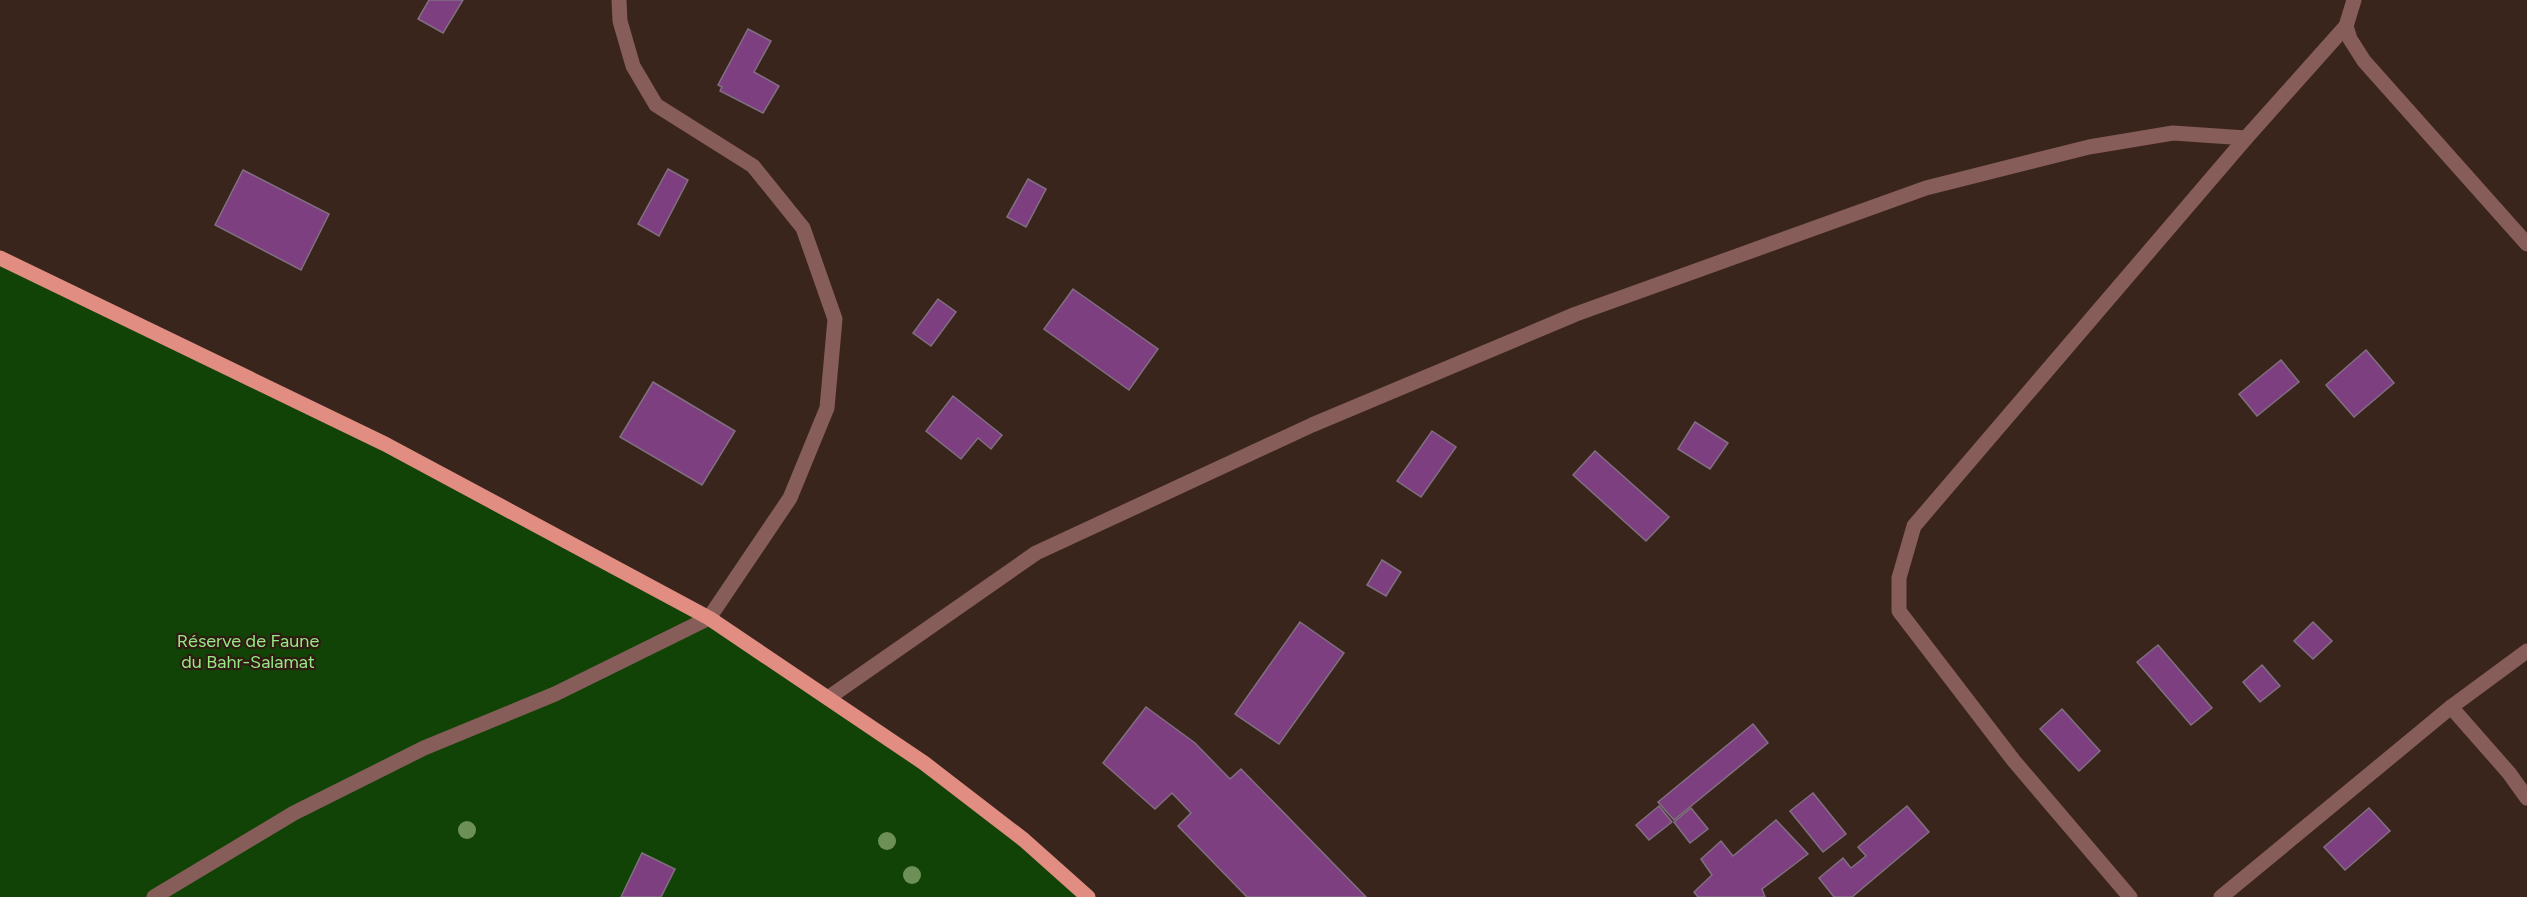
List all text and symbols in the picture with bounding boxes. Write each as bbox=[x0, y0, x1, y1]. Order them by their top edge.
park label: Réserve de Faune du Bahr-Salamat bbox=[177, 630, 319, 673]

